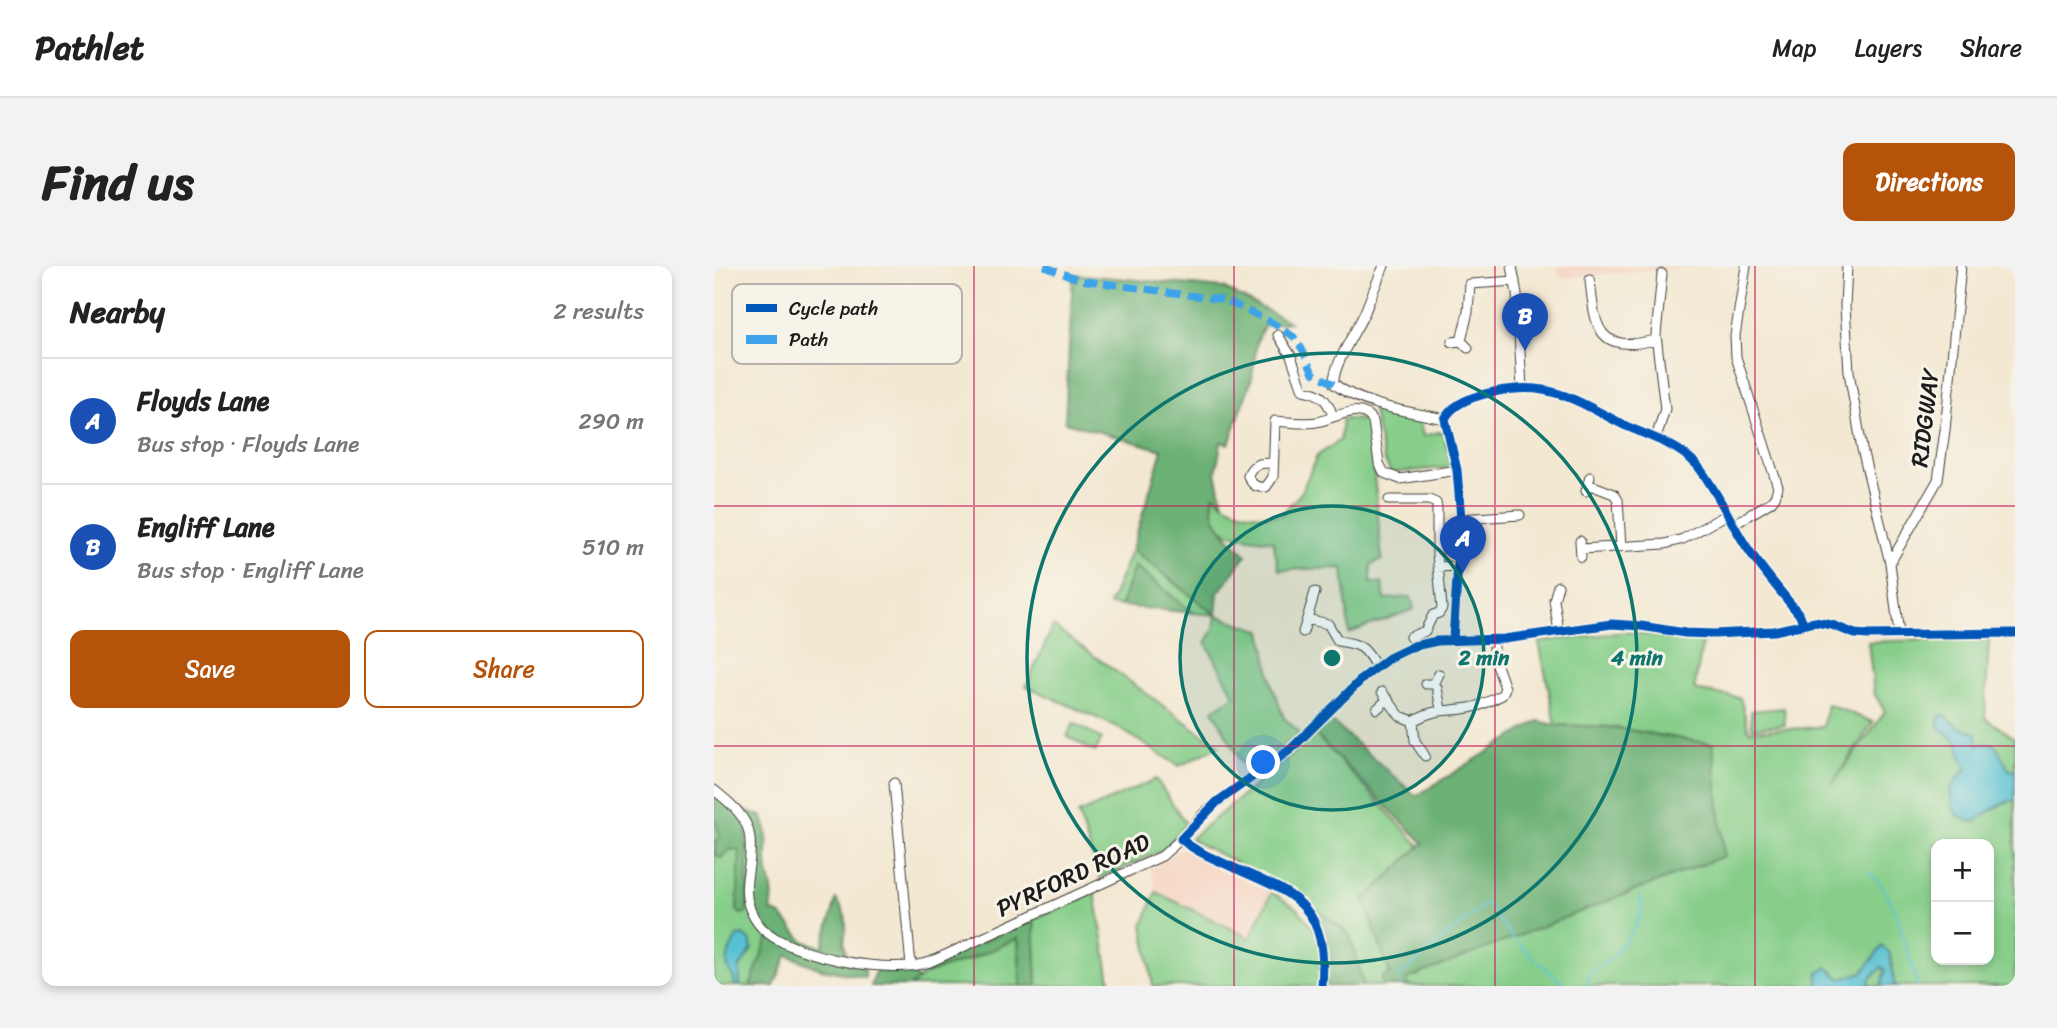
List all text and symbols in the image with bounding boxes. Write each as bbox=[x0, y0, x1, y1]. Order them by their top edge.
text: Pathlet bbox=[35, 19, 144, 77]
text: Map bbox=[1772, 27, 1817, 69]
text: Layers bbox=[1855, 27, 1922, 69]
text: Share bbox=[1960, 27, 2022, 69]
text: Find us bbox=[42, 139, 194, 226]
button: Directions bbox=[1843, 143, 2015, 221]
legend bbox=[732, 284, 962, 364]
text: Nearby bbox=[70, 285, 165, 339]
text: 2 results bbox=[553, 291, 644, 332]
text: Cycle path bbox=[789, 292, 878, 325]
pin: B bbox=[1502, 293, 1548, 351]
text: Path bbox=[789, 323, 828, 356]
street label: RIDGWAY bbox=[1898, 366, 1952, 470]
text: Floyds Lane bbox=[137, 378, 269, 424]
text: A bbox=[85, 401, 101, 442]
text: 290 m bbox=[578, 401, 644, 442]
text: Bus stop · Floyds Lane bbox=[137, 424, 359, 465]
text: Engliff Lane bbox=[137, 504, 275, 550]
pin: A bbox=[1440, 515, 1486, 573]
text: B bbox=[86, 527, 100, 568]
text: 510 m bbox=[582, 527, 644, 568]
text: Bus stop · Engliff Lane bbox=[137, 550, 364, 591]
button: Save bbox=[70, 630, 350, 708]
button: Share bbox=[364, 630, 644, 708]
text: 2 min bbox=[1458, 639, 1510, 677]
text: 4 min bbox=[1610, 639, 1664, 677]
centre of rings bbox=[1320, 646, 1344, 670]
your location bbox=[1246, 745, 1280, 779]
street label: PYRFORD ROAD bbox=[989, 821, 1158, 929]
map controls bbox=[1931, 839, 1994, 965]
button: + bbox=[1931, 839, 1994, 902]
button: − bbox=[1931, 902, 1994, 965]

